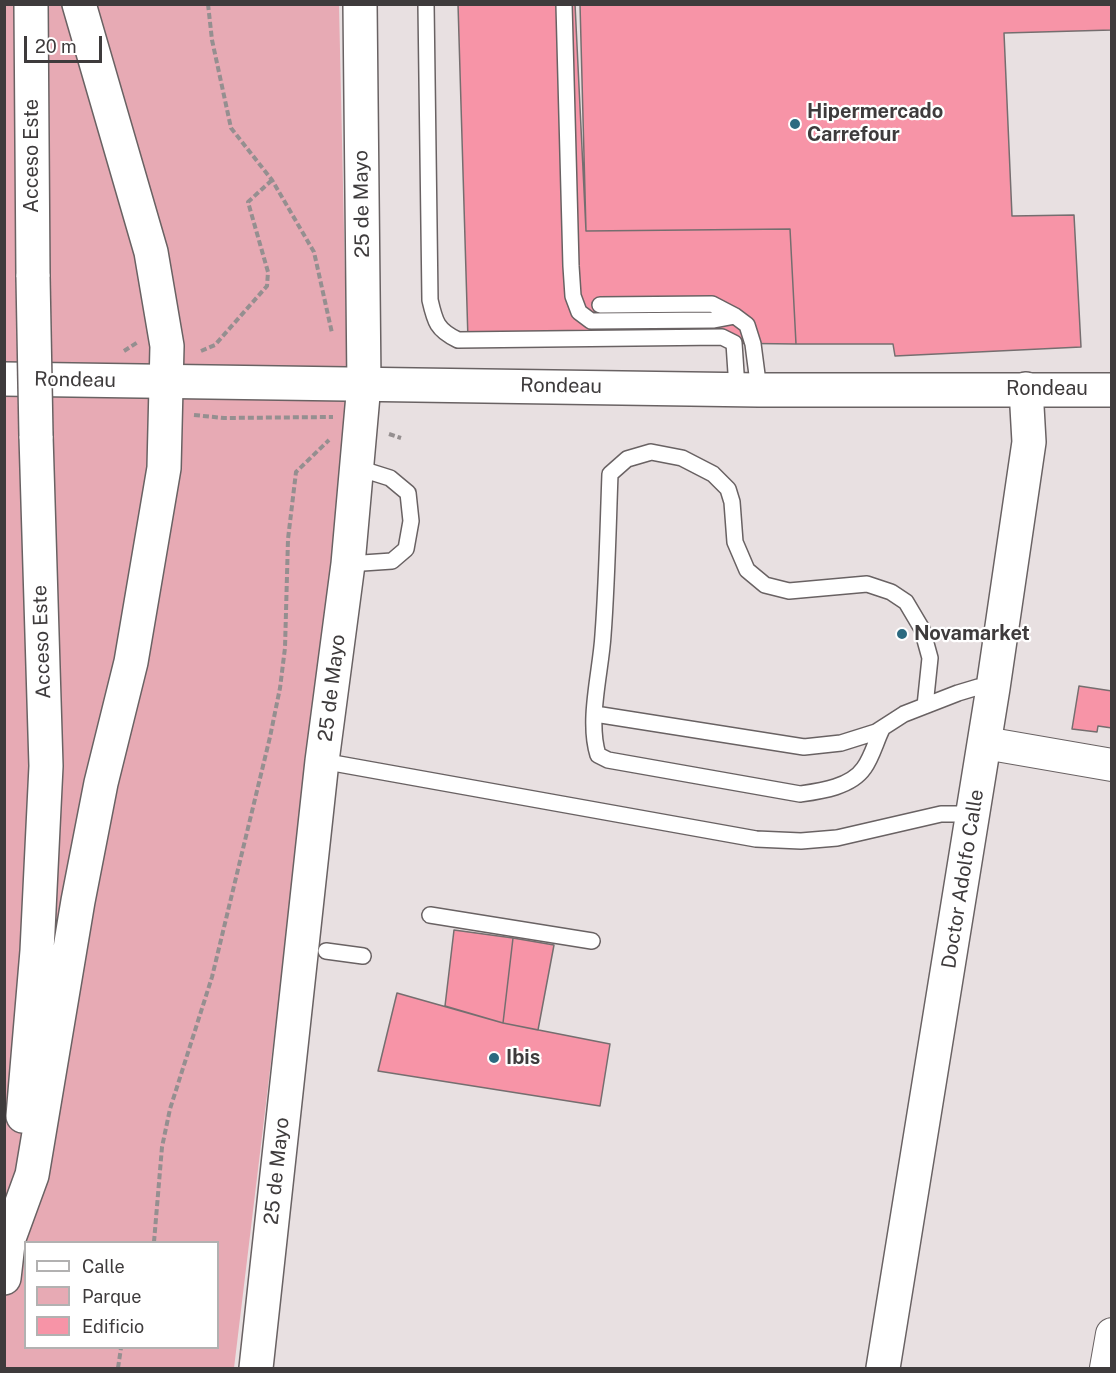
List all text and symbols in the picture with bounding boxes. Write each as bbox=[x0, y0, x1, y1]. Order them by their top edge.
scale bar bbox=[27, 24, 105, 62]
text: 20 m bbox=[35, 36, 77, 57]
street label: Acceso Este bbox=[20, 99, 44, 213]
place label: Hipermercado Carrefour bbox=[807, 100, 943, 147]
marker: Hipermercado Carrefour bbox=[788, 117, 802, 131]
street label: 25 de Mayo bbox=[349, 150, 375, 258]
street label: Rondeau bbox=[34, 367, 116, 393]
street label: Rondeau bbox=[520, 373, 602, 399]
street label: Rondeau bbox=[1006, 377, 1088, 401]
street label: Acceso Este bbox=[28, 585, 56, 699]
place label: Novamarket bbox=[914, 622, 1030, 646]
marker: Novamarket bbox=[895, 627, 909, 641]
street label: 25 de Mayo bbox=[314, 633, 350, 743]
street label: Doctor Adolfo Calle bbox=[937, 788, 989, 970]
place label: Ibis bbox=[506, 1046, 540, 1070]
marker: Ibis bbox=[487, 1051, 501, 1065]
street label: 25 de Mayo bbox=[259, 1116, 295, 1226]
legend bbox=[24, 1241, 219, 1349]
text: Calle bbox=[82, 1256, 125, 1277]
text: Parque bbox=[82, 1286, 142, 1307]
text: Edificio bbox=[82, 1316, 144, 1337]

